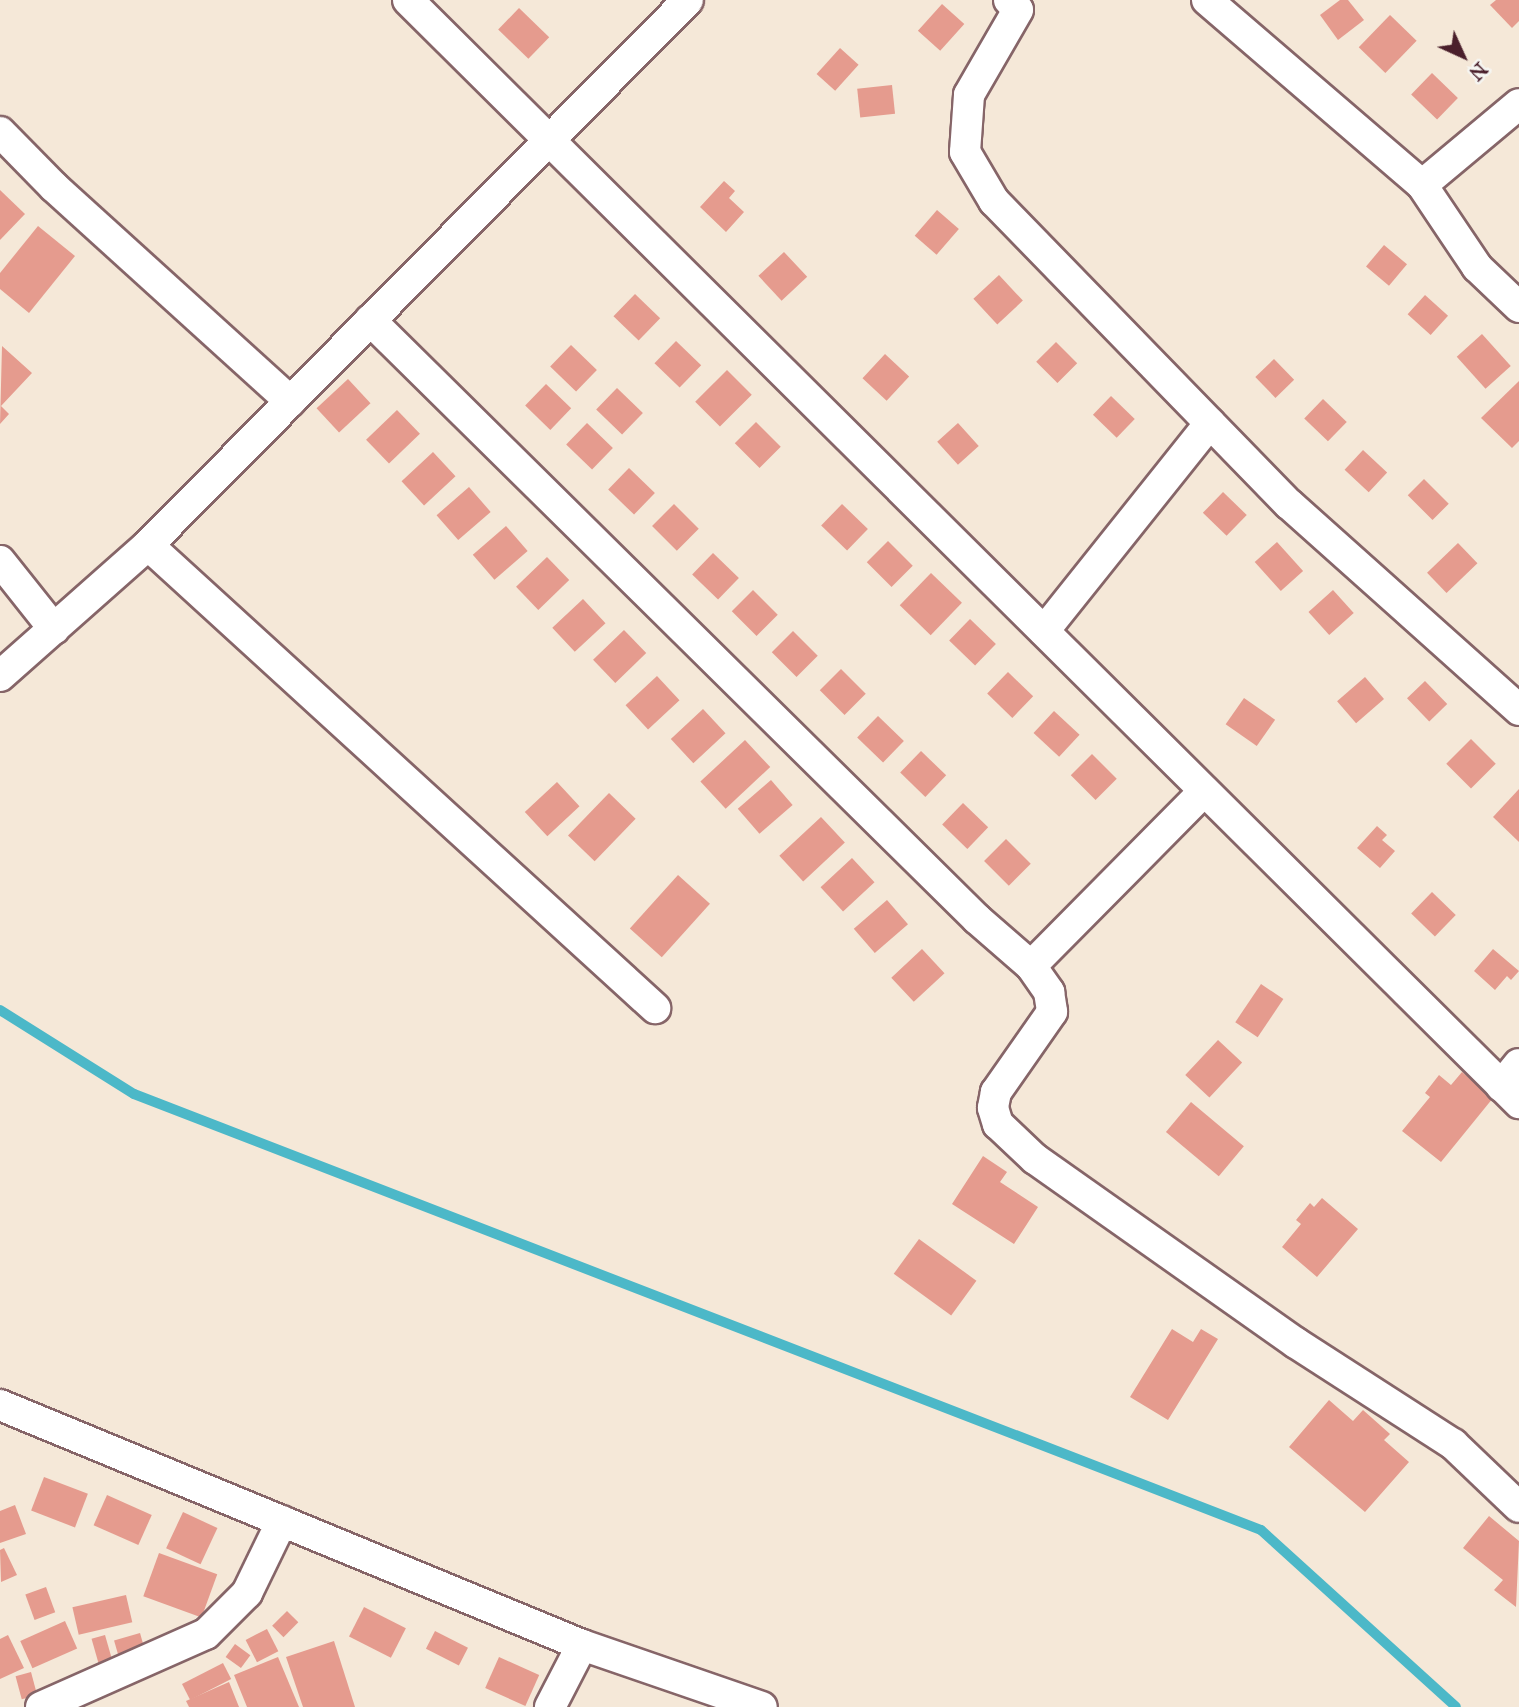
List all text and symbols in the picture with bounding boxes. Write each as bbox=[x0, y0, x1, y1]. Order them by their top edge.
north arrow bbox=[1428, 21, 1498, 91]
text: N bbox=[1464, 57, 1492, 85]

